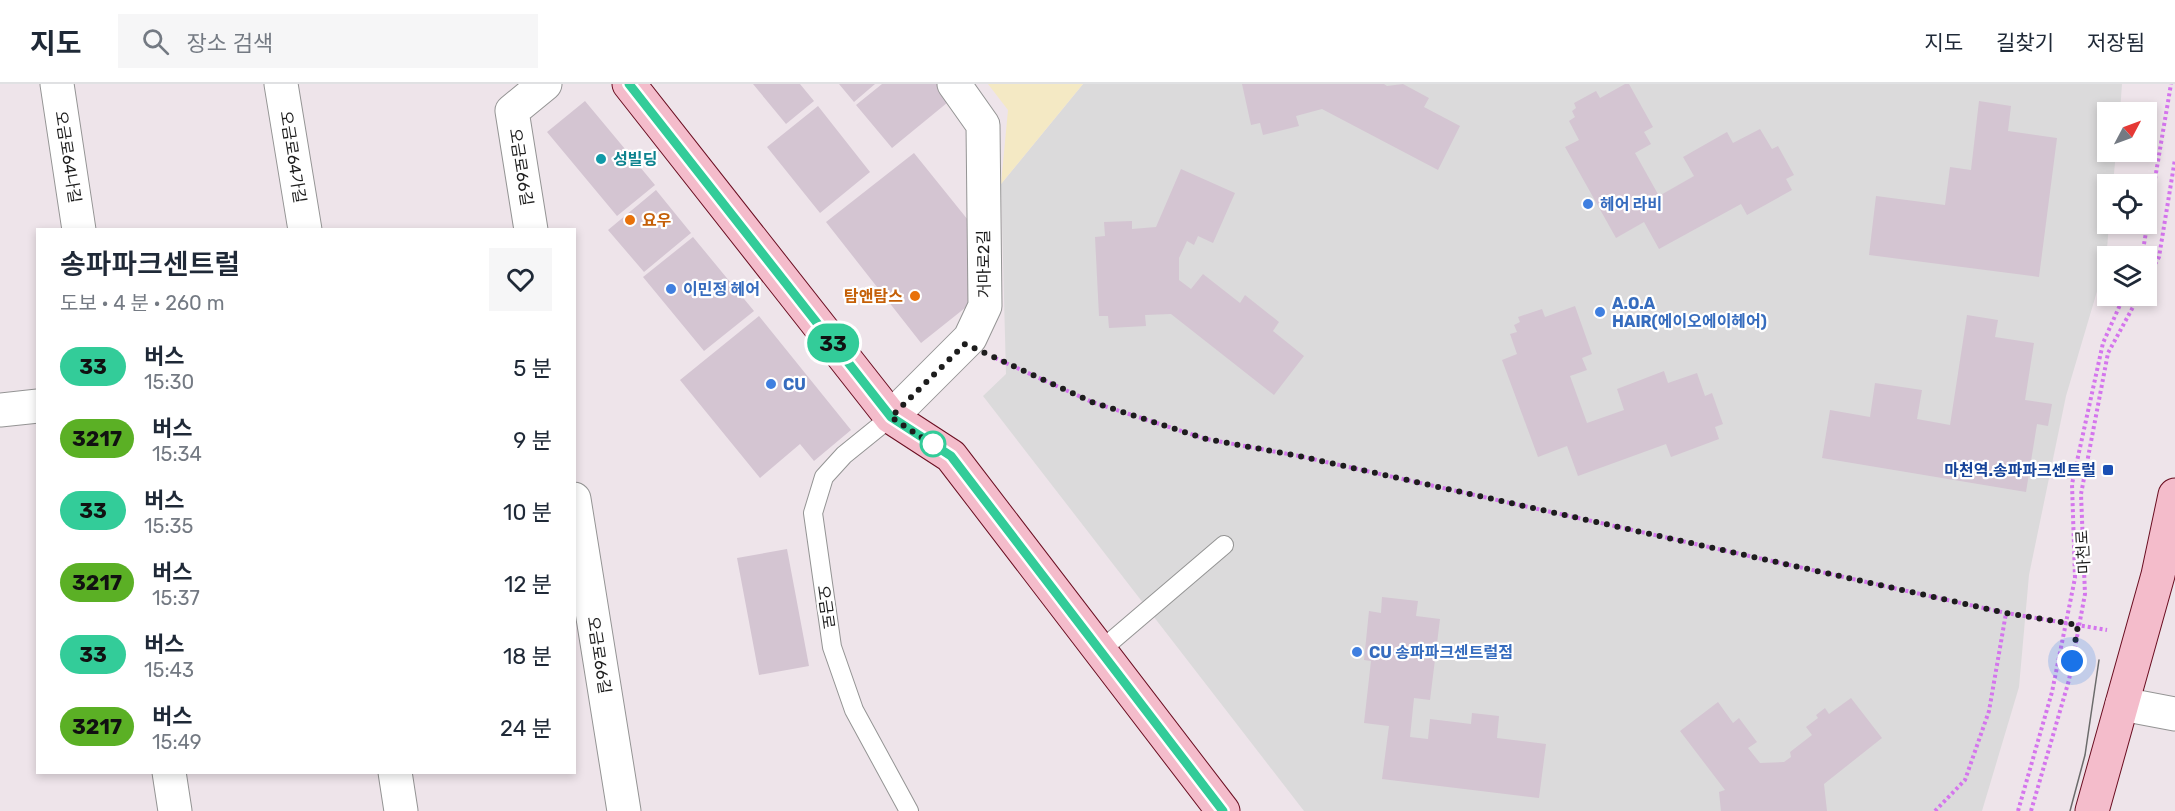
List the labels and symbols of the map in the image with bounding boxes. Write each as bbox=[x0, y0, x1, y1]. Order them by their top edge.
north arrow bbox=[2097, 102, 2157, 162]
street label: 오금로64나길 bbox=[51, 109, 85, 205]
street label: 오금로64가길 bbox=[276, 109, 310, 205]
street label: 오금로66길 bbox=[506, 127, 536, 207]
place label: 성빌딩 bbox=[613, 150, 657, 169]
marker: 성빌딩 bbox=[594, 152, 608, 166]
place label: 헤어 라비 bbox=[1600, 195, 1662, 214]
marker: 헤어 라비 bbox=[1581, 197, 1595, 211]
place label: 요우 bbox=[642, 211, 671, 230]
marker: 요우 bbox=[623, 213, 637, 227]
street label: 거마로2길 bbox=[974, 230, 994, 298]
place label: 이민정 헤어 bbox=[683, 280, 760, 299]
marker: 이민정 헤어 bbox=[664, 282, 678, 296]
place label: 탐앤탐스 bbox=[844, 287, 903, 306]
marker: 탐앤탐스 bbox=[908, 289, 922, 303]
place label: A.O.A HAIR(에이오에이헤어) bbox=[1612, 294, 1767, 331]
marker: A.O.A HAIR(에이오에이헤어) bbox=[1593, 305, 1607, 319]
line badge: 33 bbox=[806, 324, 860, 362]
place label: CU bbox=[783, 375, 806, 394]
marker: CU bbox=[764, 377, 778, 391]
unlabelled marker bbox=[920, 431, 946, 457]
place label: 마천역.송파파크센트럴 bbox=[1944, 461, 2096, 480]
marker: 마천역.송파파크센트럴 bbox=[2101, 463, 2115, 477]
street label: 마천로 bbox=[2072, 529, 2094, 575]
street label: 오금로 bbox=[814, 584, 839, 630]
street label: 오금로66길 bbox=[584, 615, 614, 695]
place label: CU 송파파크센트럴점 bbox=[1369, 643, 1513, 662]
marker: CU 송파파크센트럴점 bbox=[1350, 645, 1364, 659]
your location bbox=[2057, 646, 2087, 676]

